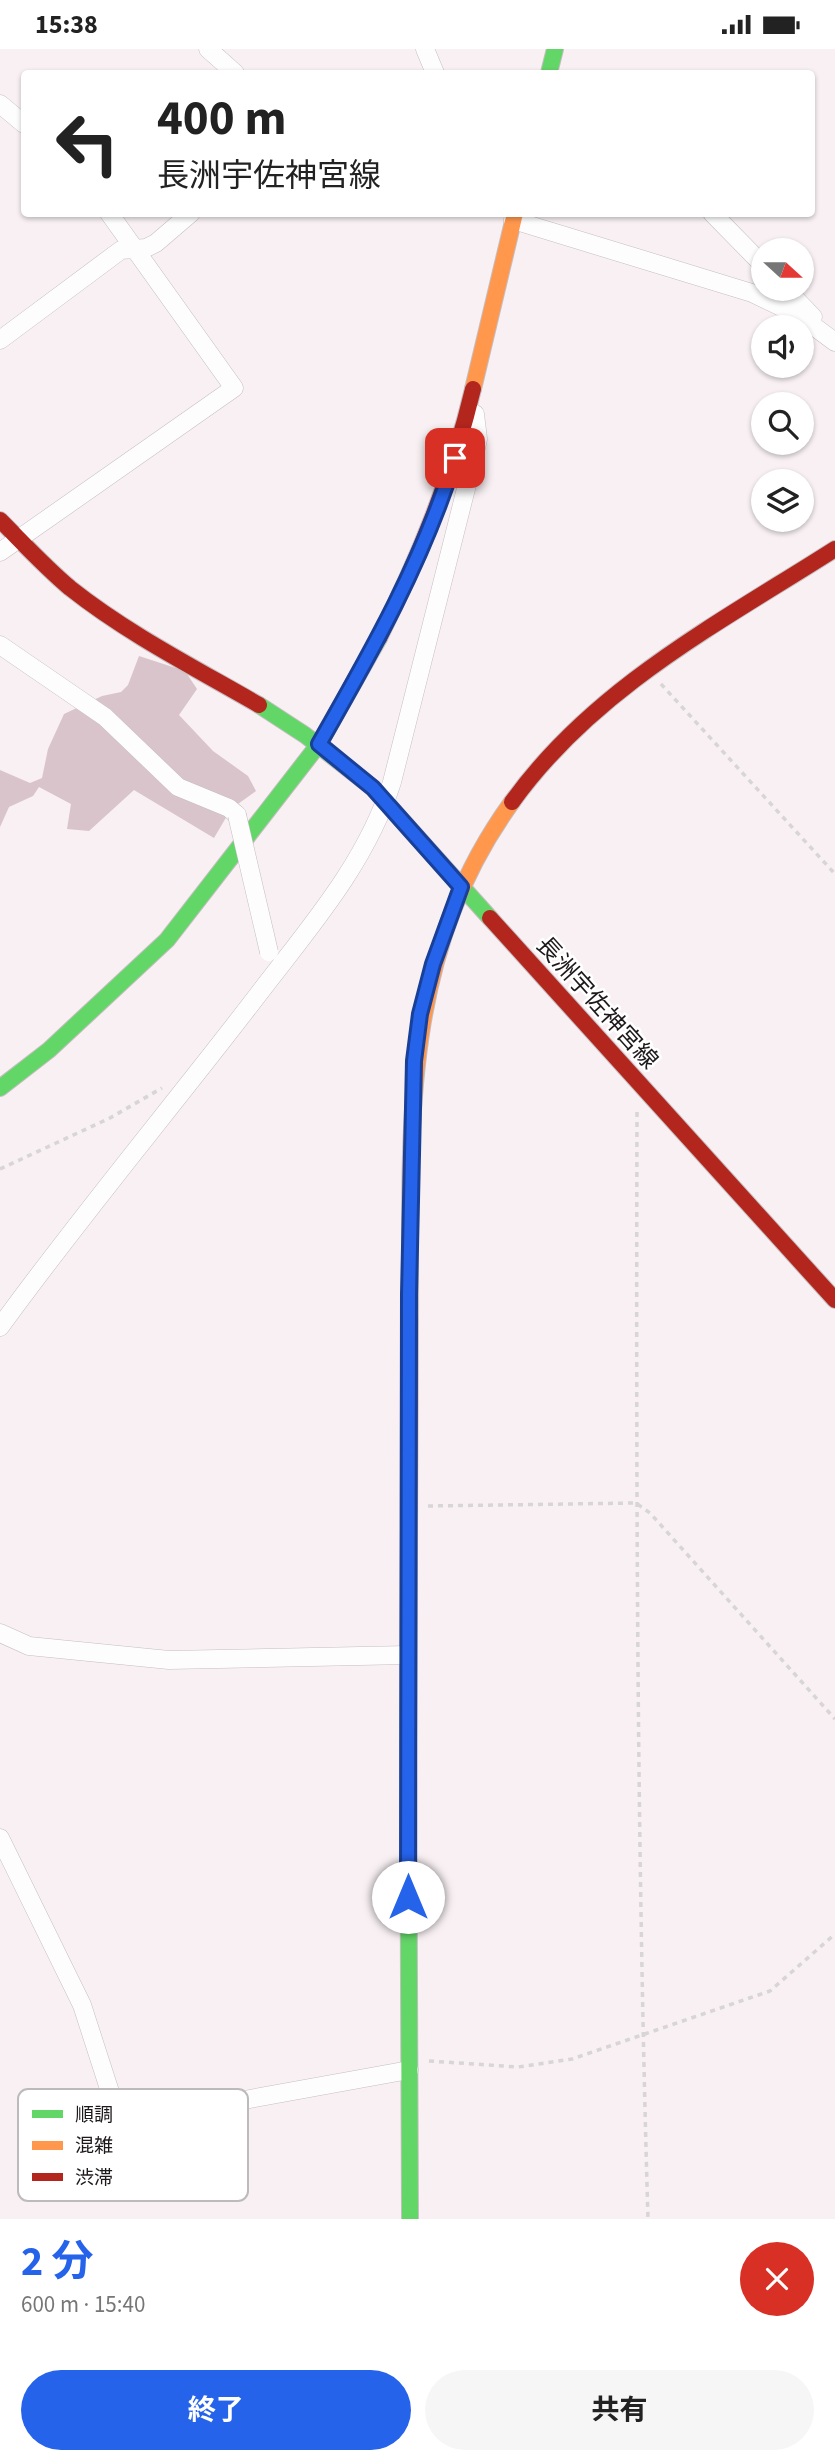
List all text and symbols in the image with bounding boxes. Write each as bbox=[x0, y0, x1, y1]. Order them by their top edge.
text: 15:38 bbox=[35, 6, 98, 43]
text: 400 m bbox=[157, 84, 286, 154]
icon: left bbox=[42, 98, 133, 189]
text: 長洲宇佐神宮線 bbox=[157, 153, 381, 199]
north arrow bbox=[751, 238, 814, 301]
map controls bbox=[751, 238, 814, 532]
button: sound bbox=[751, 315, 814, 378]
button: search bbox=[751, 392, 814, 455]
pin bbox=[425, 428, 485, 488]
icon: arrive bbox=[436, 439, 474, 477]
button: layers bbox=[751, 469, 814, 532]
street label: 長洲宇佐神宮線 bbox=[528, 929, 666, 1077]
position arrow bbox=[371, 1860, 445, 1934]
legend bbox=[18, 2089, 248, 2201]
text: 順調 bbox=[75, 2102, 113, 2129]
text: 混雑 bbox=[75, 2133, 113, 2160]
text: 渋滞 bbox=[75, 2165, 113, 2192]
text: 2 分 bbox=[21, 2232, 94, 2292]
button: close bbox=[740, 2242, 814, 2316]
text: 600 m · 15:40 bbox=[21, 2288, 145, 2321]
button: 終了 bbox=[21, 2370, 411, 2450]
button: 共有 bbox=[425, 2370, 814, 2450]

